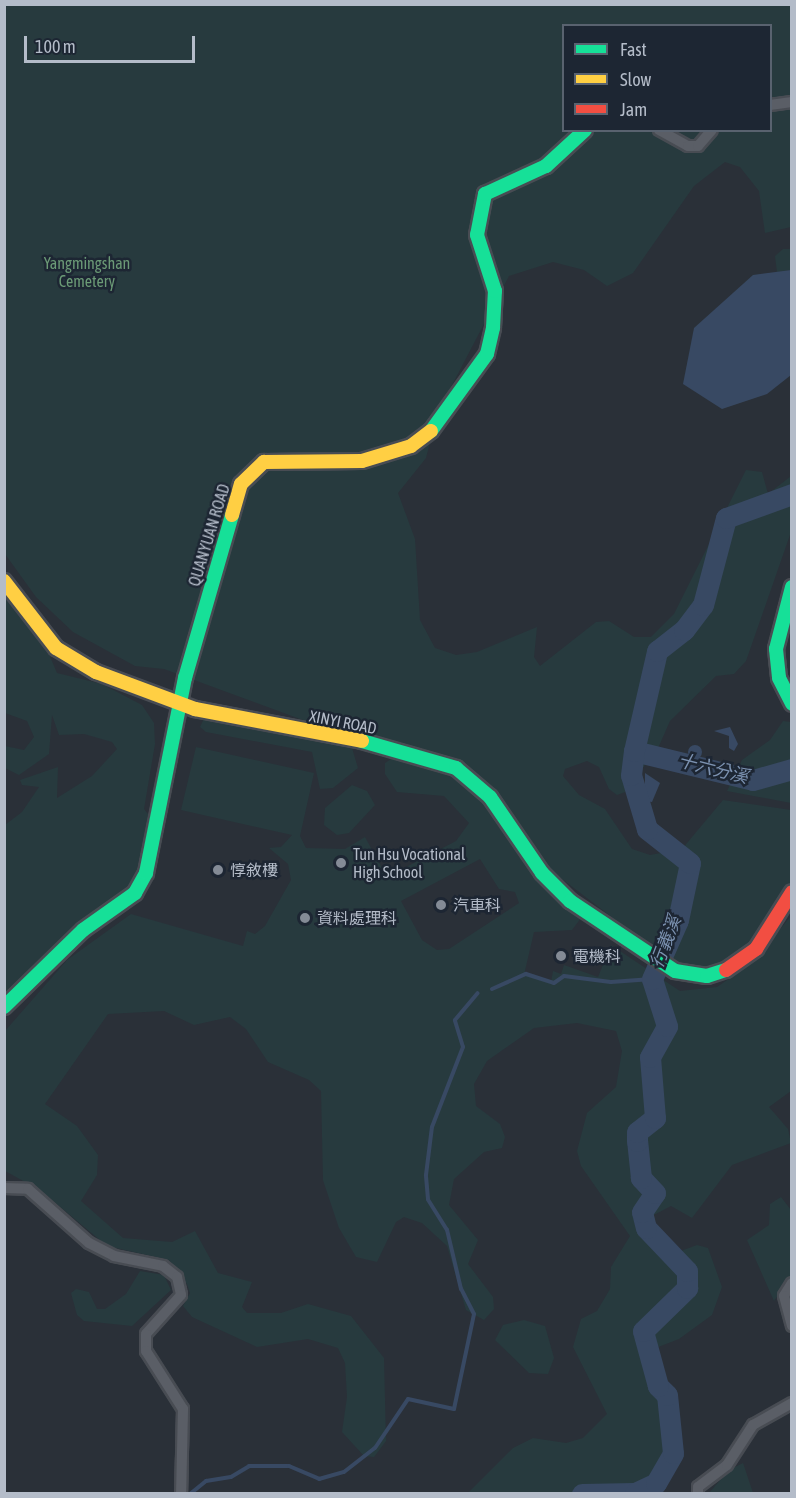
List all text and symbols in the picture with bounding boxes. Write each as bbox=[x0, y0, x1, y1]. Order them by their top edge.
scale bar bbox=[27, 24, 198, 62]
legend bbox=[562, 24, 772, 132]
text: 100 m bbox=[35, 36, 76, 57]
text: Fast bbox=[620, 39, 647, 60]
text: Slow bbox=[620, 69, 651, 90]
text: Jam bbox=[620, 99, 647, 120]
park label: Yangmingshan Cemetery bbox=[44, 253, 130, 291]
street label: QUANYUAN ROAD bbox=[184, 481, 234, 589]
street label: XINYI ROAD bbox=[308, 706, 378, 738]
water label: 十六分溪 bbox=[675, 750, 751, 788]
place label: Tun Hsu Vocational High School bbox=[353, 844, 465, 882]
marker: Tun Hsu Vocational High School bbox=[334, 856, 348, 870]
place label: 惇敘樓 bbox=[230, 860, 278, 880]
marker: 惇敘樓 bbox=[211, 863, 225, 877]
place label: 汽車科 bbox=[453, 895, 501, 915]
marker: 汽車科 bbox=[434, 898, 448, 912]
place label: 資料處理科 bbox=[317, 908, 397, 928]
marker: 資料處理科 bbox=[298, 911, 312, 925]
water label: 行義溪 bbox=[646, 913, 686, 971]
place label: 電機科 bbox=[573, 946, 621, 966]
marker: 電機科 bbox=[554, 949, 568, 963]

